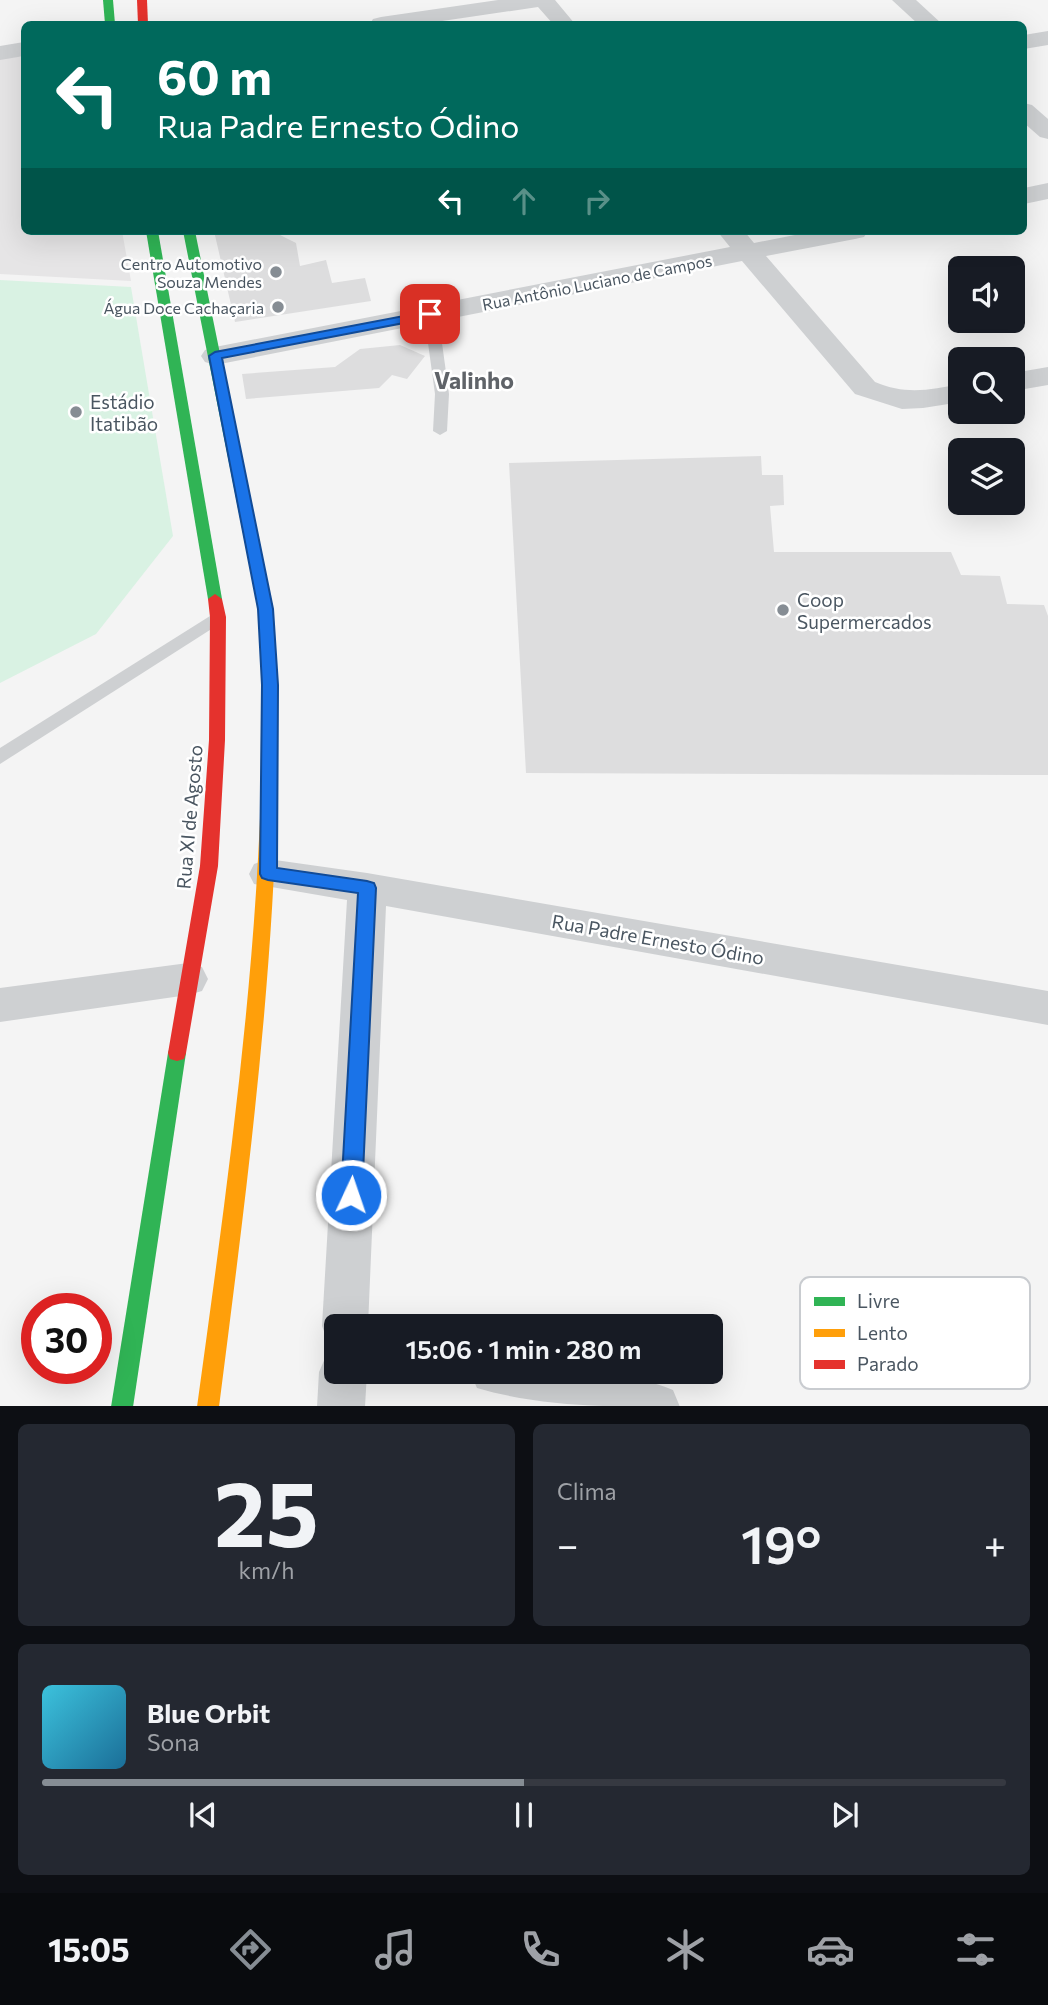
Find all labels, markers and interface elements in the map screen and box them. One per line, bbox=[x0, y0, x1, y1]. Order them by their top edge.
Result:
text: 60 m bbox=[157, 45, 272, 105]
icon: left bbox=[42, 49, 133, 140]
text: Rua Padre Ernesto Ódino bbox=[157, 105, 519, 145]
icon: left bbox=[432, 182, 470, 220]
icon: ahead bbox=[505, 182, 543, 220]
icon: right bbox=[578, 182, 616, 220]
street label: Rua Antônio Luciano de Campos bbox=[481, 250, 713, 314]
place label: Centro Automotivo Souza Mendes bbox=[121, 254, 262, 291]
map controls bbox=[948, 256, 1025, 515]
button: sound bbox=[948, 256, 1025, 333]
marker: Centro Automotivo Souza Mendes bbox=[268, 264, 284, 280]
pin bbox=[400, 284, 460, 344]
icon: arrive bbox=[411, 295, 449, 333]
place label: Água Doce Cachaçaria bbox=[104, 298, 264, 317]
marker: Água Doce Cachaçaria bbox=[270, 299, 286, 315]
button: search bbox=[948, 347, 1025, 424]
district label: Valinho bbox=[434, 366, 514, 394]
place label: Estádio Itatibão bbox=[90, 390, 158, 435]
marker: Estádio Itatibão bbox=[68, 404, 84, 420]
button: layers bbox=[948, 438, 1025, 515]
place label: Coop Supermercados bbox=[797, 588, 932, 633]
marker: Coop Supermercados bbox=[775, 602, 791, 618]
street label: Rua XI de Agosto bbox=[171, 744, 207, 890]
street label: Rua Padre Ernesto Ódino bbox=[550, 908, 766, 969]
position arrow bbox=[314, 1158, 388, 1232]
legend bbox=[800, 1277, 1030, 1389]
text: Livre bbox=[857, 1289, 900, 1312]
speed limit sign: 30 bbox=[21, 1293, 112, 1384]
text: Lento bbox=[857, 1321, 908, 1344]
text: 15:06 · 1 min · 280 m bbox=[405, 1333, 642, 1364]
text: Parado bbox=[857, 1352, 919, 1375]
text: 25 bbox=[214, 1454, 319, 1566]
text: Clima bbox=[557, 1477, 617, 1505]
text: 19° bbox=[741, 1511, 821, 1575]
text: − bbox=[557, 1520, 579, 1567]
text: + bbox=[984, 1520, 1006, 1567]
text: km/h bbox=[239, 1556, 294, 1584]
text: Blue Orbit bbox=[147, 1697, 270, 1728]
text: Sona bbox=[147, 1728, 199, 1756]
icon: previous bbox=[184, 1796, 222, 1834]
icon: pause bbox=[505, 1796, 543, 1834]
icon: next bbox=[826, 1796, 864, 1834]
icon: directions bbox=[226, 1925, 275, 1974]
icon: music bbox=[371, 1925, 420, 1974]
icon: phone bbox=[516, 1925, 565, 1974]
icon: climate bbox=[661, 1925, 710, 1974]
icon: car bbox=[806, 1925, 855, 1974]
icon: filters bbox=[951, 1925, 1000, 1974]
text: 15:05 bbox=[48, 1929, 130, 1969]

